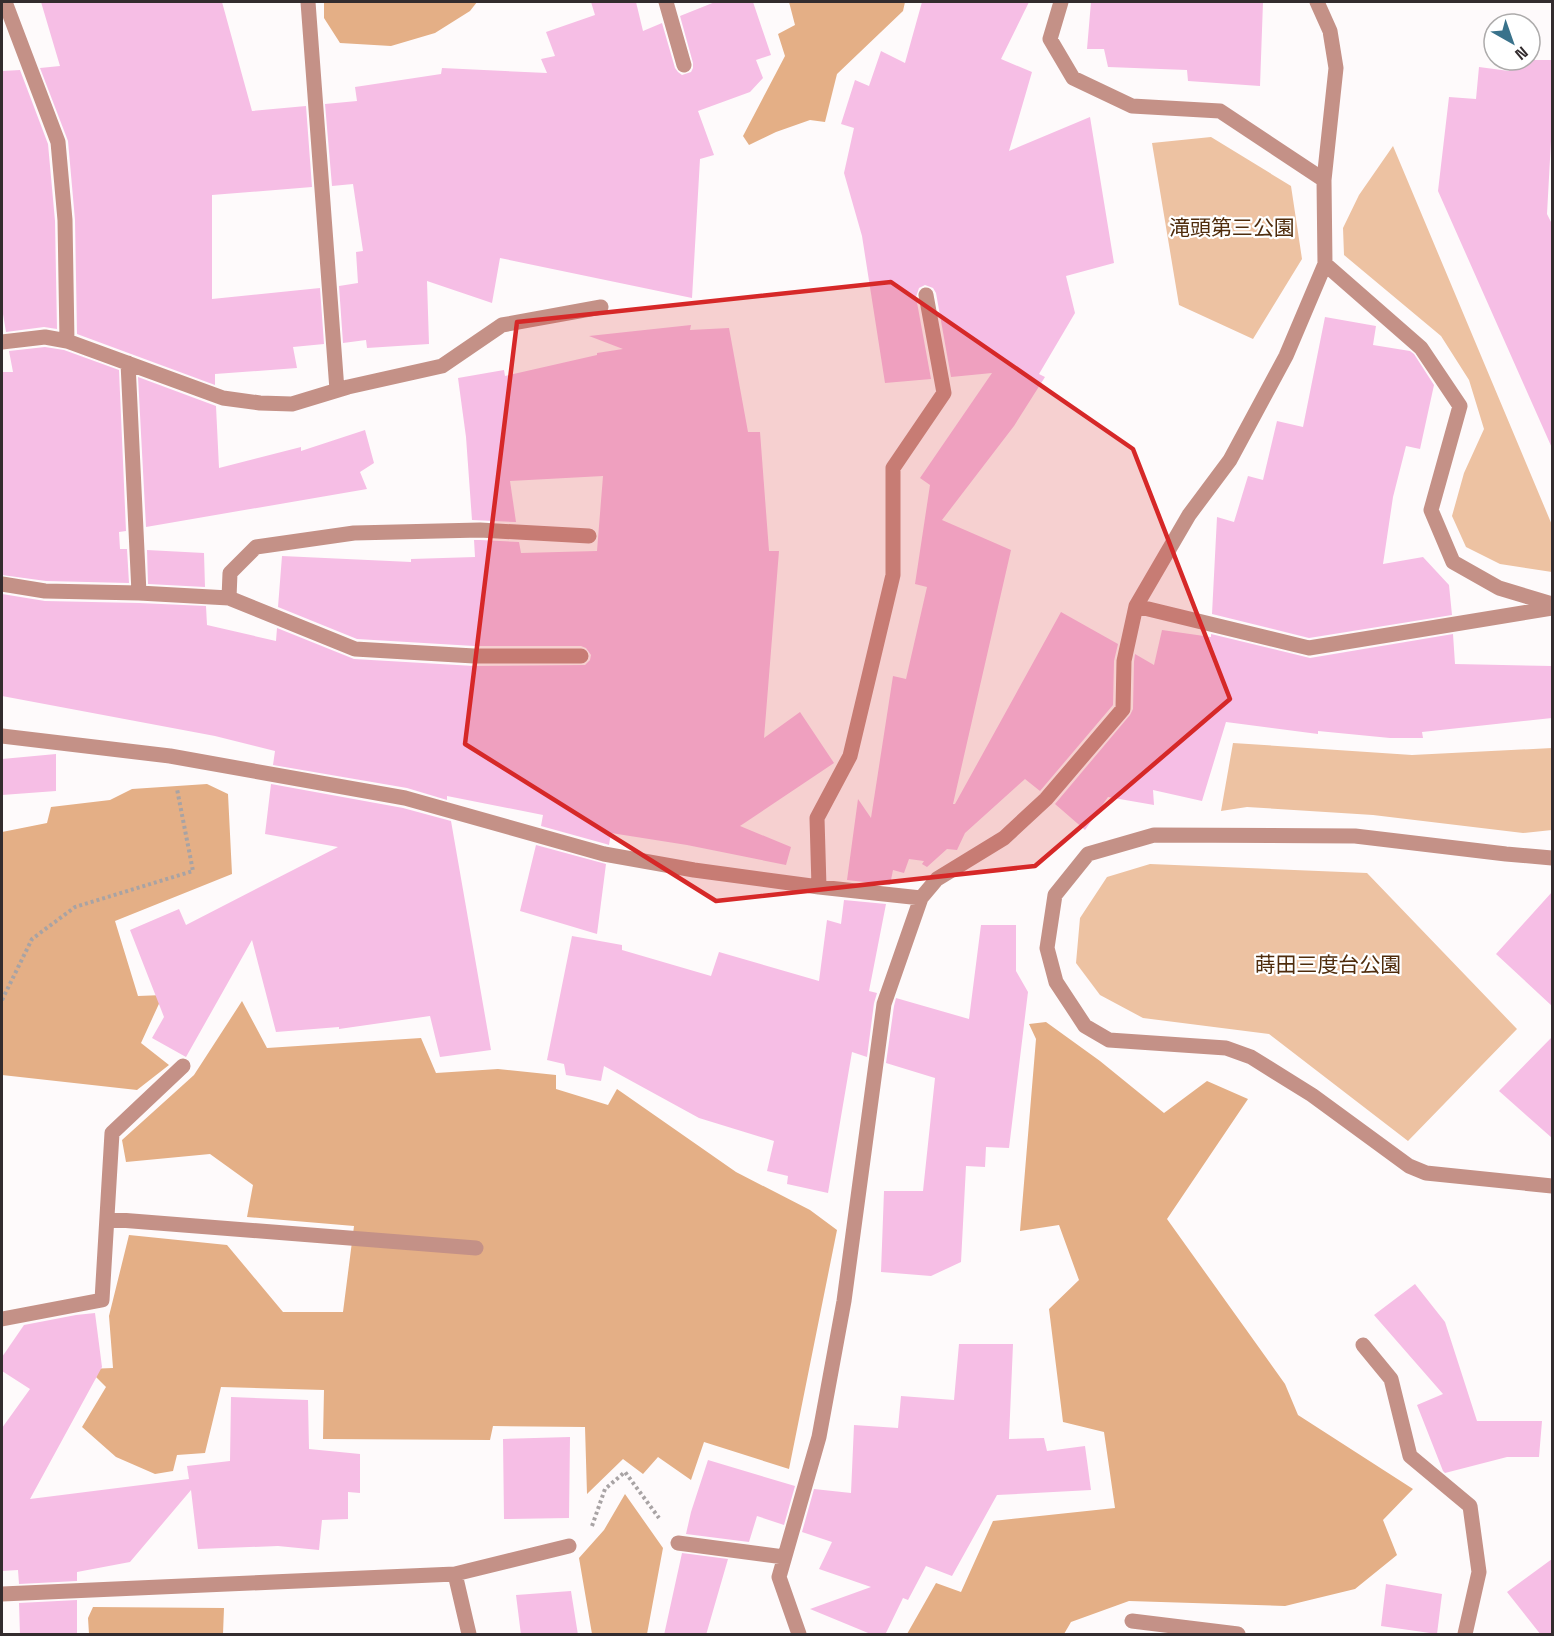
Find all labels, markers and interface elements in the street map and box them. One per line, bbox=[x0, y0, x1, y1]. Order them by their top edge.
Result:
north arrow bbox=[1482, 12, 1542, 72]
text: N bbox=[1510, 42, 1532, 65]
park label: 滝頭第三公園 bbox=[1169, 214, 1295, 241]
park label: 蒔田三度台公園 bbox=[1255, 951, 1402, 978]

